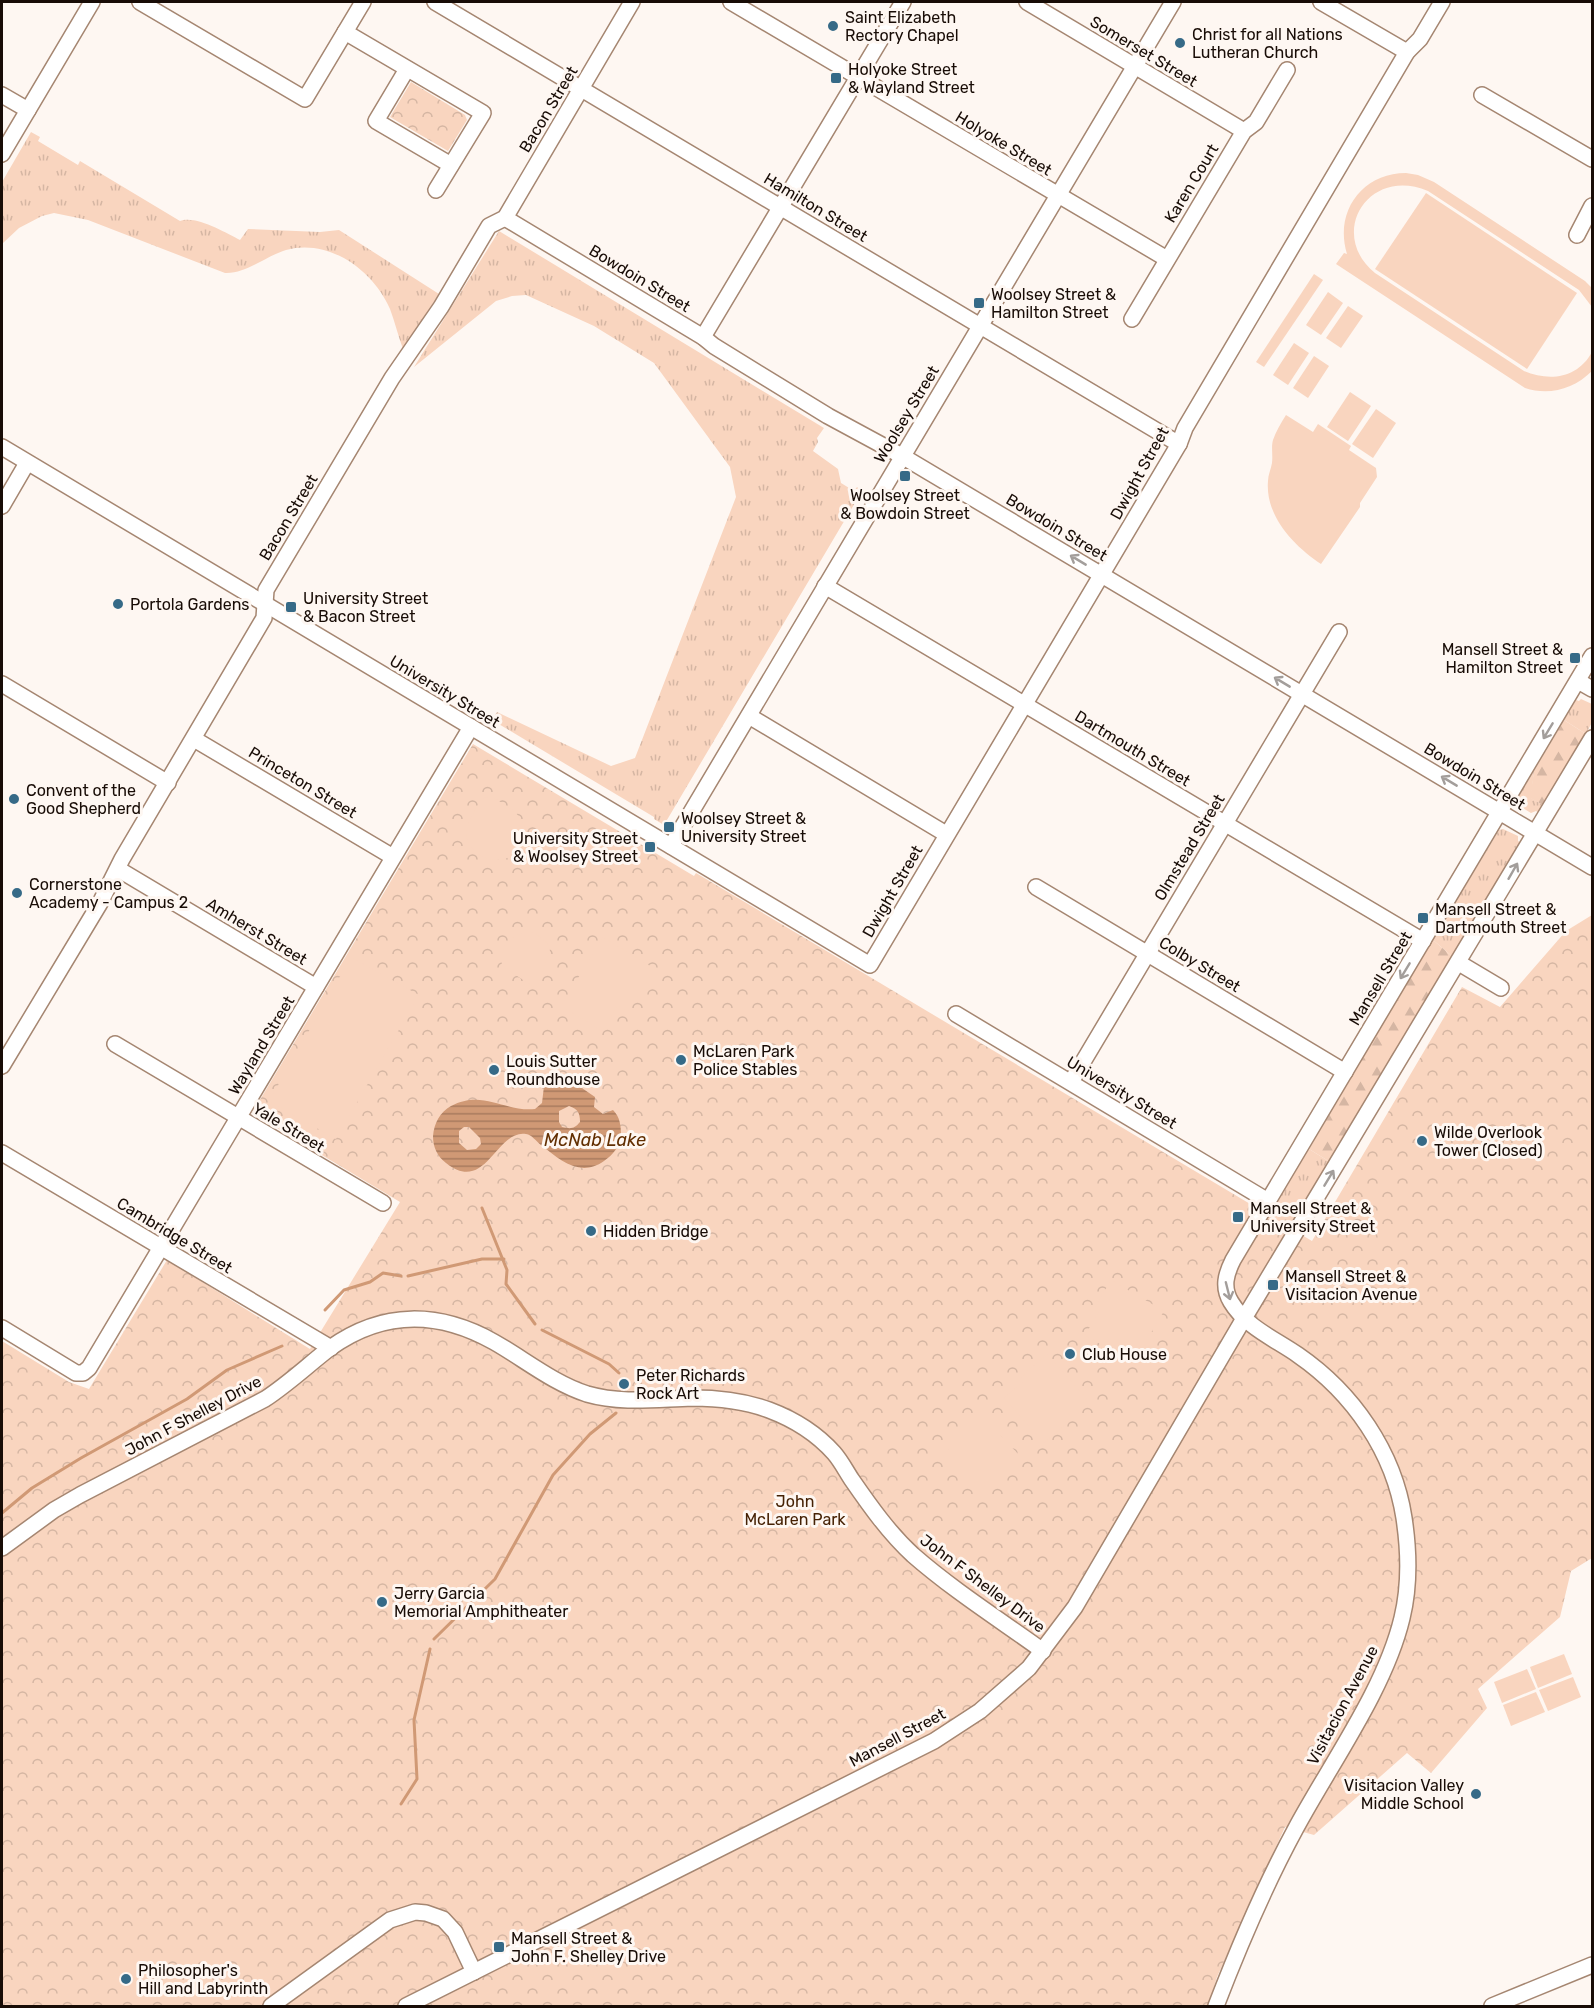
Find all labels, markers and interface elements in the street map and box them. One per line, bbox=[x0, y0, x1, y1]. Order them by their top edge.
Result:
place label: Saint Elizabeth Rectory Chapel bbox=[845, 8, 959, 45]
street label: Somerset Street bbox=[1087, 12, 1201, 91]
marker: Saint Elizabeth Rectory Chapel bbox=[826, 19, 840, 33]
place label: Christ for all Nations Lutheran Church bbox=[1192, 25, 1343, 62]
marker: Christ for all Nations Lutheran Church bbox=[1173, 36, 1187, 50]
place label: Holyoke Street & Wayland Street bbox=[848, 60, 975, 97]
street label: Bacon Street bbox=[515, 63, 582, 156]
marker: Holyoke Street & Wayland Street bbox=[829, 71, 843, 85]
street label: Holyoke Street bbox=[952, 107, 1055, 180]
street label: Karen Court bbox=[1160, 140, 1222, 226]
street label: Hamilton Street bbox=[760, 169, 871, 246]
street label: Bowdoin Street bbox=[586, 241, 694, 316]
place label: Woolsey Street & Hamilton Street bbox=[991, 285, 1116, 322]
marker: Woolsey Street & Hamilton Street bbox=[972, 296, 986, 310]
street label: Woolsey Street bbox=[870, 362, 943, 466]
street label: Dwight Street bbox=[1106, 423, 1173, 523]
marker: Woolsey Street & Bowdoin Street bbox=[898, 469, 912, 483]
street label: Bacon Street bbox=[255, 471, 322, 564]
place label: Woolsey Street & Bowdoin Street bbox=[840, 486, 970, 523]
street label: Bowdoin Street bbox=[1003, 490, 1111, 565]
one-way arrow bbox=[1070, 554, 1087, 566]
place label: University Street & Bacon Street bbox=[303, 589, 428, 626]
place label: Portola Gardens bbox=[130, 595, 249, 614]
marker: Portola Gardens bbox=[111, 597, 125, 611]
marker: University Street & Bacon Street bbox=[284, 600, 298, 614]
place label: Mansell Street & Hamilton Street bbox=[1442, 640, 1563, 677]
street label: University Street bbox=[386, 651, 503, 732]
marker: Mansell Street & Hamilton Street bbox=[1568, 651, 1582, 665]
one-way arrow bbox=[1274, 675, 1291, 687]
street label: Dartmouth Street bbox=[1072, 706, 1194, 790]
one-way arrow bbox=[1541, 722, 1553, 739]
street label: Bowdoin Street bbox=[1421, 739, 1529, 814]
street label: Princeton Street bbox=[245, 743, 360, 822]
one-way arrow bbox=[1441, 775, 1458, 787]
place label: Convent of the Good Shepherd bbox=[26, 781, 141, 818]
street label: Olmstead Street bbox=[1150, 791, 1229, 904]
marker: Convent of the Good Shepherd bbox=[7, 792, 21, 806]
place label: Woolsey Street & University Street bbox=[681, 809, 806, 846]
marker: Woolsey Street & University Street bbox=[662, 820, 676, 834]
place label: University Street & Woolsey Street bbox=[513, 829, 638, 866]
marker: University Street & Woolsey Street bbox=[643, 840, 657, 854]
street label: Dwight Street bbox=[858, 842, 926, 941]
one-way arrow bbox=[1507, 863, 1519, 880]
place label: Cornerstone Academy - Campus 2 bbox=[29, 875, 188, 912]
marker: Cornerstone Academy - Campus 2 bbox=[10, 886, 24, 900]
street label: Amherst Street bbox=[203, 894, 311, 969]
place label: Mansell Street & Dartmouth Street bbox=[1435, 900, 1566, 937]
marker: Mansell Street & Dartmouth Street bbox=[1416, 911, 1430, 925]
street label: Mansell Street bbox=[1345, 928, 1416, 1029]
street label: Colby Street bbox=[1156, 933, 1244, 996]
one-way arrow bbox=[1399, 962, 1411, 979]
street label: Wayland Street bbox=[224, 992, 298, 1098]
place label: McLaren Park Police Stables bbox=[693, 1042, 797, 1079]
place label: Louis Sutter Roundhouse bbox=[506, 1052, 600, 1089]
street label: University Street bbox=[1063, 1052, 1180, 1133]
marker: McLaren Park Police Stables bbox=[674, 1053, 688, 1067]
marker: Louis Sutter Roundhouse bbox=[487, 1063, 501, 1077]
street label: Yale Street bbox=[249, 1099, 328, 1156]
place label: Wilde Overlook Tower (Closed) bbox=[1434, 1123, 1543, 1160]
water label: McNab Lake bbox=[544, 1129, 646, 1151]
marker: Wilde Overlook Tower (Closed) bbox=[1415, 1134, 1429, 1148]
one-way arrow bbox=[1324, 1170, 1336, 1187]
street label: Cambridge Street bbox=[114, 1193, 236, 1277]
place label: Mansell Street & University Street bbox=[1250, 1199, 1375, 1236]
marker: Mansell Street & University Street bbox=[1231, 1210, 1245, 1224]
place label: Hidden Bridge bbox=[603, 1222, 709, 1241]
marker: Hidden Bridge bbox=[584, 1224, 598, 1238]
place label: Mansell Street & Visitacion Avenue bbox=[1285, 1267, 1418, 1304]
marker: Mansell Street & Visitacion Avenue bbox=[1266, 1278, 1280, 1292]
one-way arrow bbox=[1222, 1281, 1234, 1300]
place label: Club House bbox=[1082, 1345, 1167, 1364]
marker: Club House bbox=[1063, 1347, 1077, 1361]
place label: Peter Richards Rock Art bbox=[636, 1366, 745, 1403]
street label: John F Shelley Drive bbox=[122, 1371, 265, 1459]
marker: Peter Richards Rock Art bbox=[617, 1377, 631, 1391]
park label: John McLaren Park bbox=[744, 1492, 846, 1529]
street label: John F Shelley Drive bbox=[916, 1530, 1049, 1637]
place label: Jerry Garcia Memorial Amphitheater bbox=[394, 1584, 568, 1621]
marker: Jerry Garcia Memorial Amphitheater bbox=[375, 1595, 389, 1609]
street label: Visitacion Avenue bbox=[1303, 1642, 1382, 1768]
street label: Mansell Street bbox=[846, 1704, 949, 1771]
place label: Visitacion Valley Middle School bbox=[1344, 1776, 1464, 1813]
marker: Visitacion Valley Middle School bbox=[1469, 1787, 1483, 1801]
place label: Mansell Street & John F. Shelley Drive bbox=[511, 1929, 666, 1966]
marker: Mansell Street & John F. Shelley Drive bbox=[492, 1940, 506, 1954]
place label: Philosopher's Hill and Labyrinth bbox=[138, 1961, 268, 1998]
marker: Philosopher's Hill and Labyrinth bbox=[119, 1972, 133, 1986]

